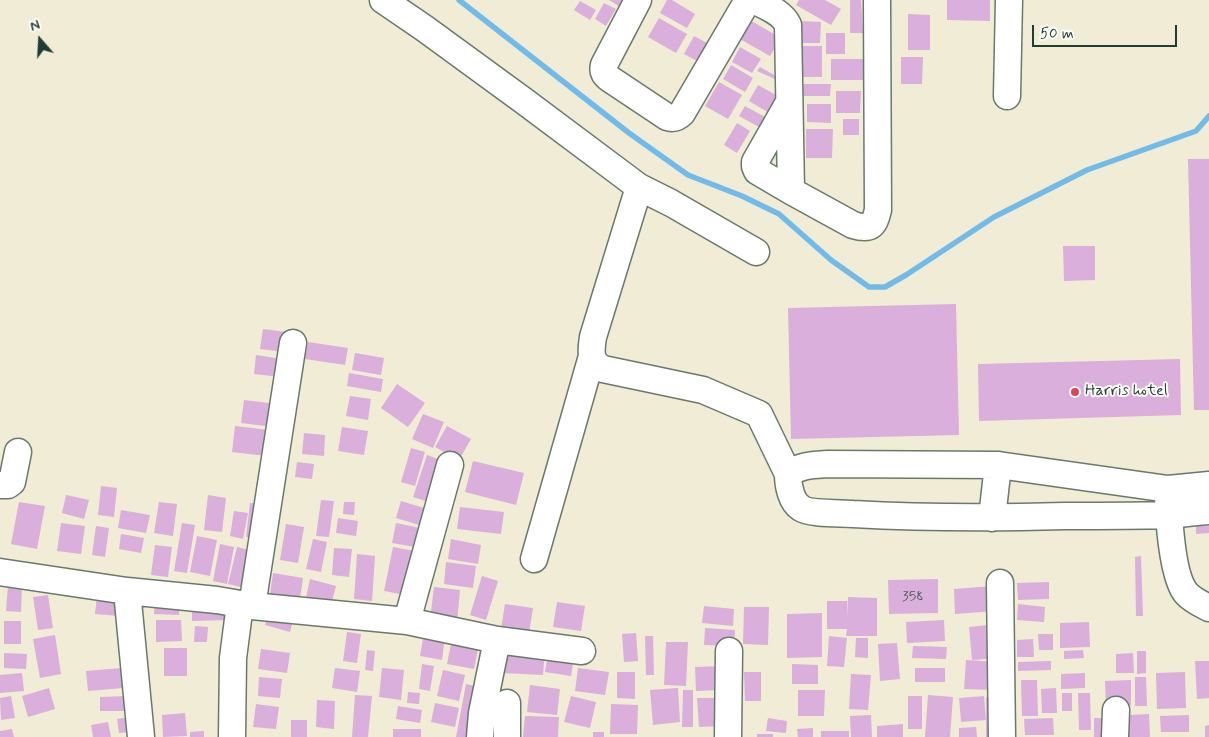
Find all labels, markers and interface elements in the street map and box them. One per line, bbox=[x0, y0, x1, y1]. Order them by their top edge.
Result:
north arrow bbox=[15, 15, 65, 65]
scale bar bbox=[1034, 15, 1179, 47]
text: N bbox=[28, 16, 42, 36]
text: 50 m bbox=[1040, 24, 1074, 44]
place label: Harris hotel bbox=[1085, 382, 1168, 402]
marker: Harris hotel bbox=[1069, 386, 1081, 398]
house number: 358 bbox=[902, 589, 924, 605]

